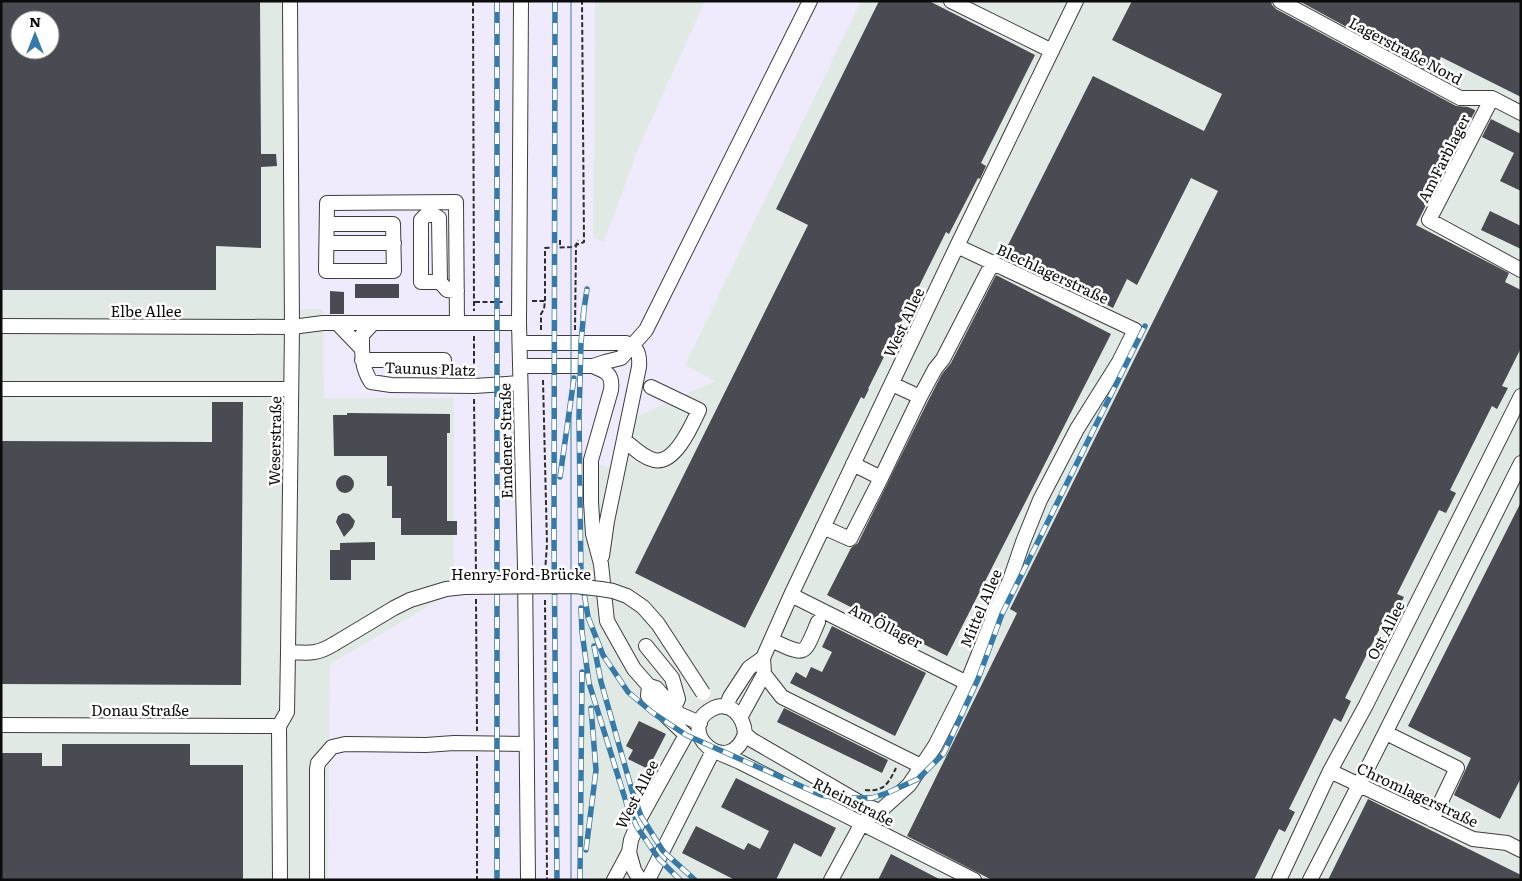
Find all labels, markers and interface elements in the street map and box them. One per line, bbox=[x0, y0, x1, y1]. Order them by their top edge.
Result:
north arrow bbox=[10, 10, 60, 60]
street label: Lagerstraße Nord bbox=[1345, 10, 1467, 90]
text: N bbox=[29, 11, 41, 31]
street label: Am Farblager bbox=[1411, 110, 1475, 206]
street label: Blechlagerstraße bbox=[993, 237, 1113, 309]
street label: West Allee bbox=[877, 283, 929, 361]
street label: Elbe Allee bbox=[111, 299, 182, 322]
street label: Taunus Platz bbox=[384, 355, 476, 381]
street label: Emdener Straße bbox=[492, 383, 518, 499]
street label: Weserstraße bbox=[262, 396, 286, 486]
street label: Henry-Ford-Brücke bbox=[451, 562, 591, 585]
street label: Mittel Allee bbox=[953, 565, 1007, 651]
street label: Am Öllager bbox=[845, 596, 927, 654]
street label: Ost Allee bbox=[1360, 596, 1410, 664]
street label: Donau Straße bbox=[91, 698, 189, 721]
street label: West Allee bbox=[609, 755, 663, 833]
street label: Chromlagerstraße bbox=[1353, 756, 1483, 832]
street label: Rheinstraße bbox=[809, 771, 899, 831]

